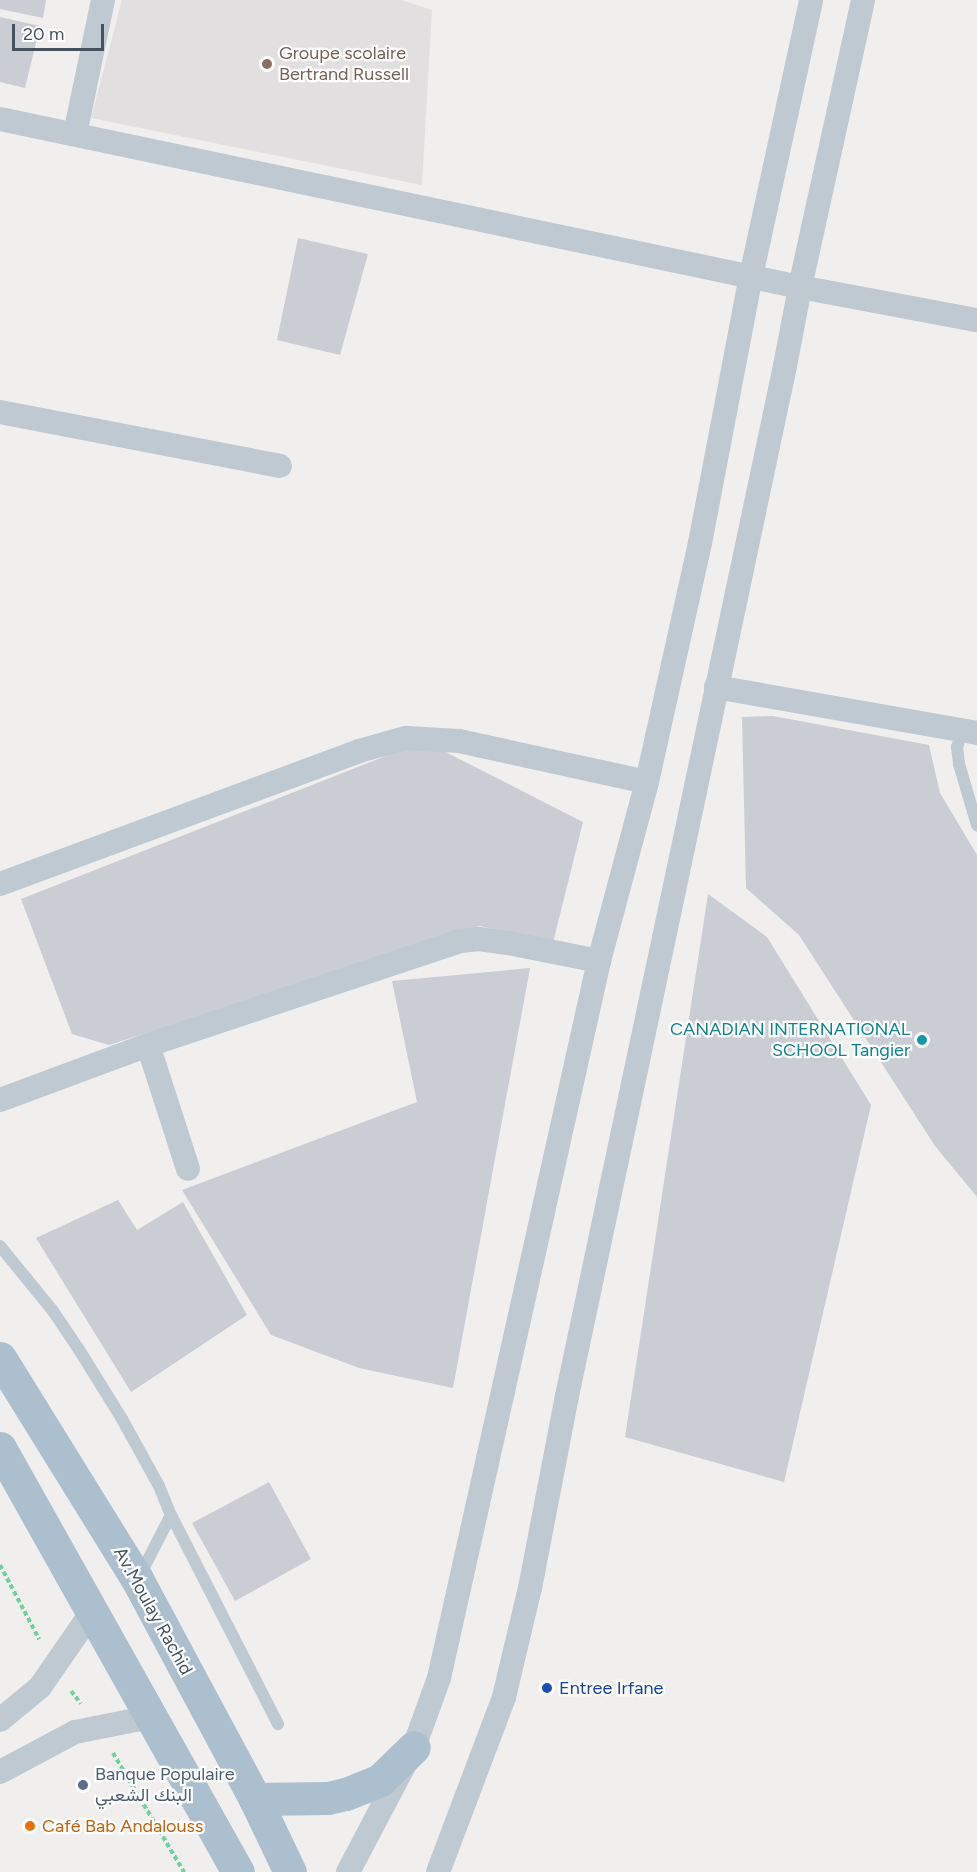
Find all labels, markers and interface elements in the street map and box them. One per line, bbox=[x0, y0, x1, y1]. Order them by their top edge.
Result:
scale bar bbox=[15, 12, 106, 50]
text: 20 m bbox=[23, 23, 64, 45]
place label: Groupe scolaire Bertrand Russell bbox=[279, 43, 409, 86]
marker: Groupe scolaire Bertrand Russell bbox=[260, 57, 274, 71]
place label: CANADIAN INTERNATIONAL SCHOOL Tangier bbox=[670, 1019, 910, 1062]
marker: CANADIAN INTERNATIONAL SCHOOL Tangier bbox=[915, 1033, 929, 1047]
street label: Av.Moulay Rachid bbox=[109, 1543, 197, 1679]
place label: Entree Irfane bbox=[559, 1677, 663, 1699]
marker: Entree Irfane bbox=[540, 1681, 554, 1695]
place label: Banque Populaire البنك الشعبي bbox=[95, 1764, 235, 1806]
marker: Banque Populaire البنك الشعبي bbox=[76, 1778, 90, 1792]
place label: Café Bab Andalouss bbox=[42, 1815, 203, 1837]
marker: Café Bab Andalouss bbox=[23, 1819, 37, 1833]

